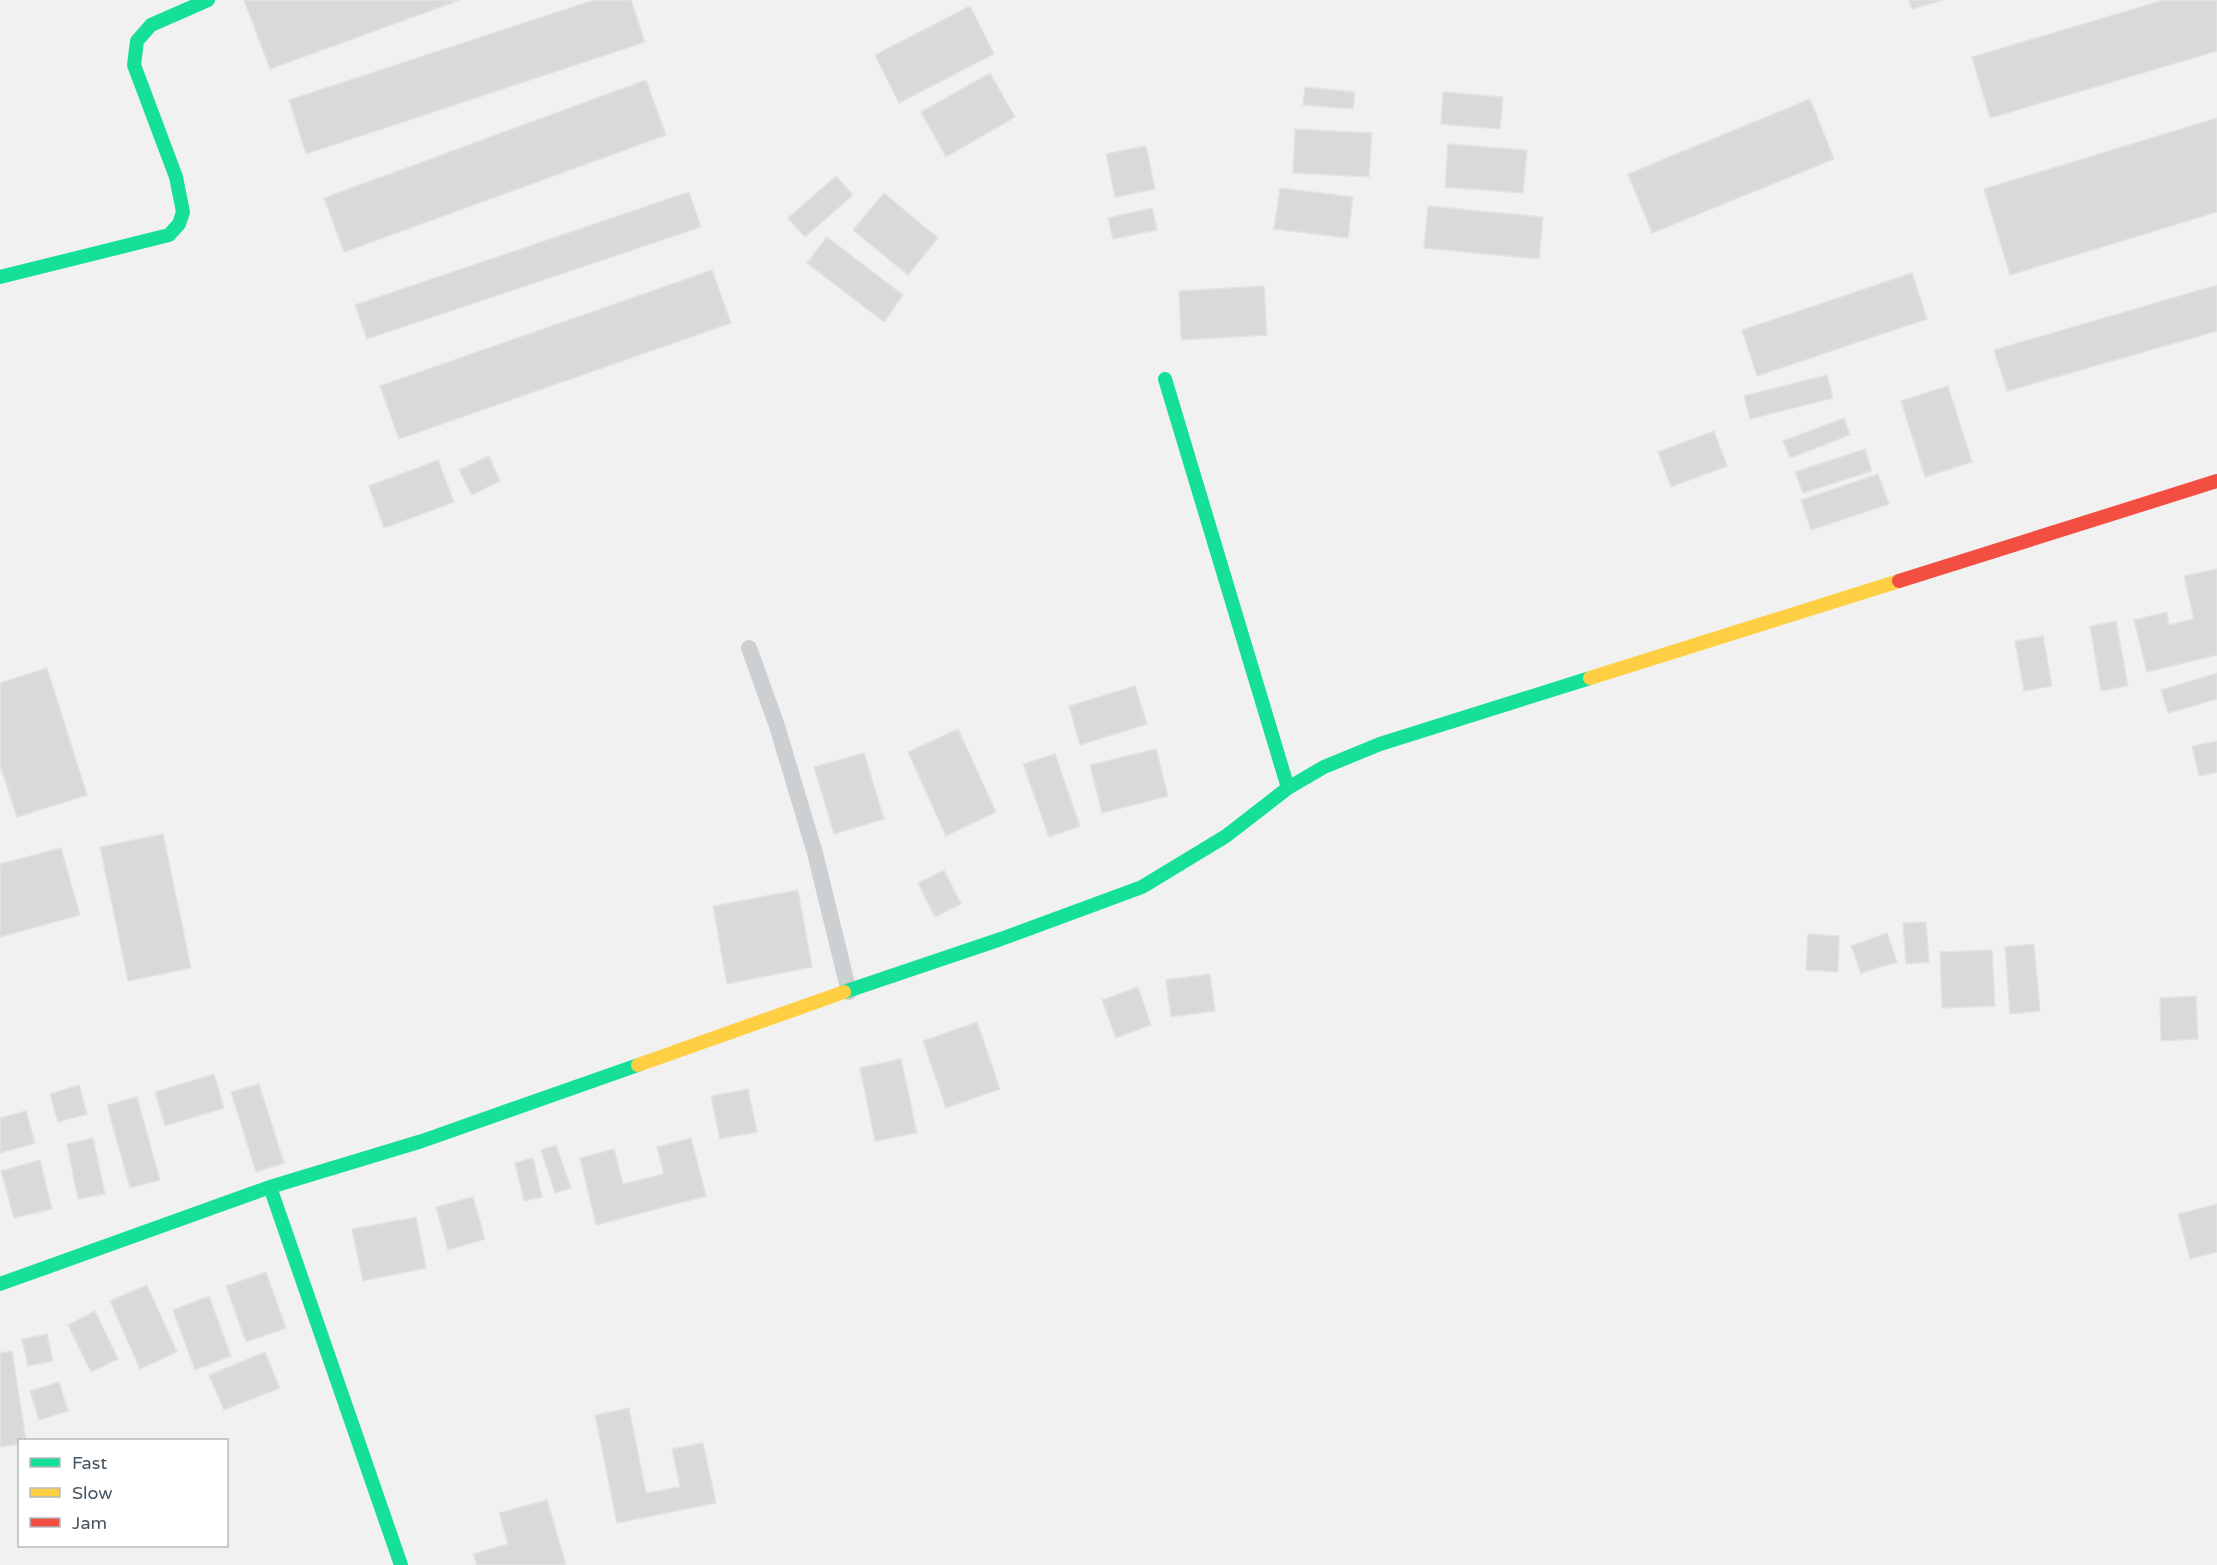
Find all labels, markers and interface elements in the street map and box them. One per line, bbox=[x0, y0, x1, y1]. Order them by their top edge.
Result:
legend bbox=[18, 1439, 228, 1547]
text: Fast bbox=[72, 1452, 107, 1474]
text: Slow bbox=[72, 1482, 113, 1504]
text: Jam bbox=[72, 1512, 107, 1534]

